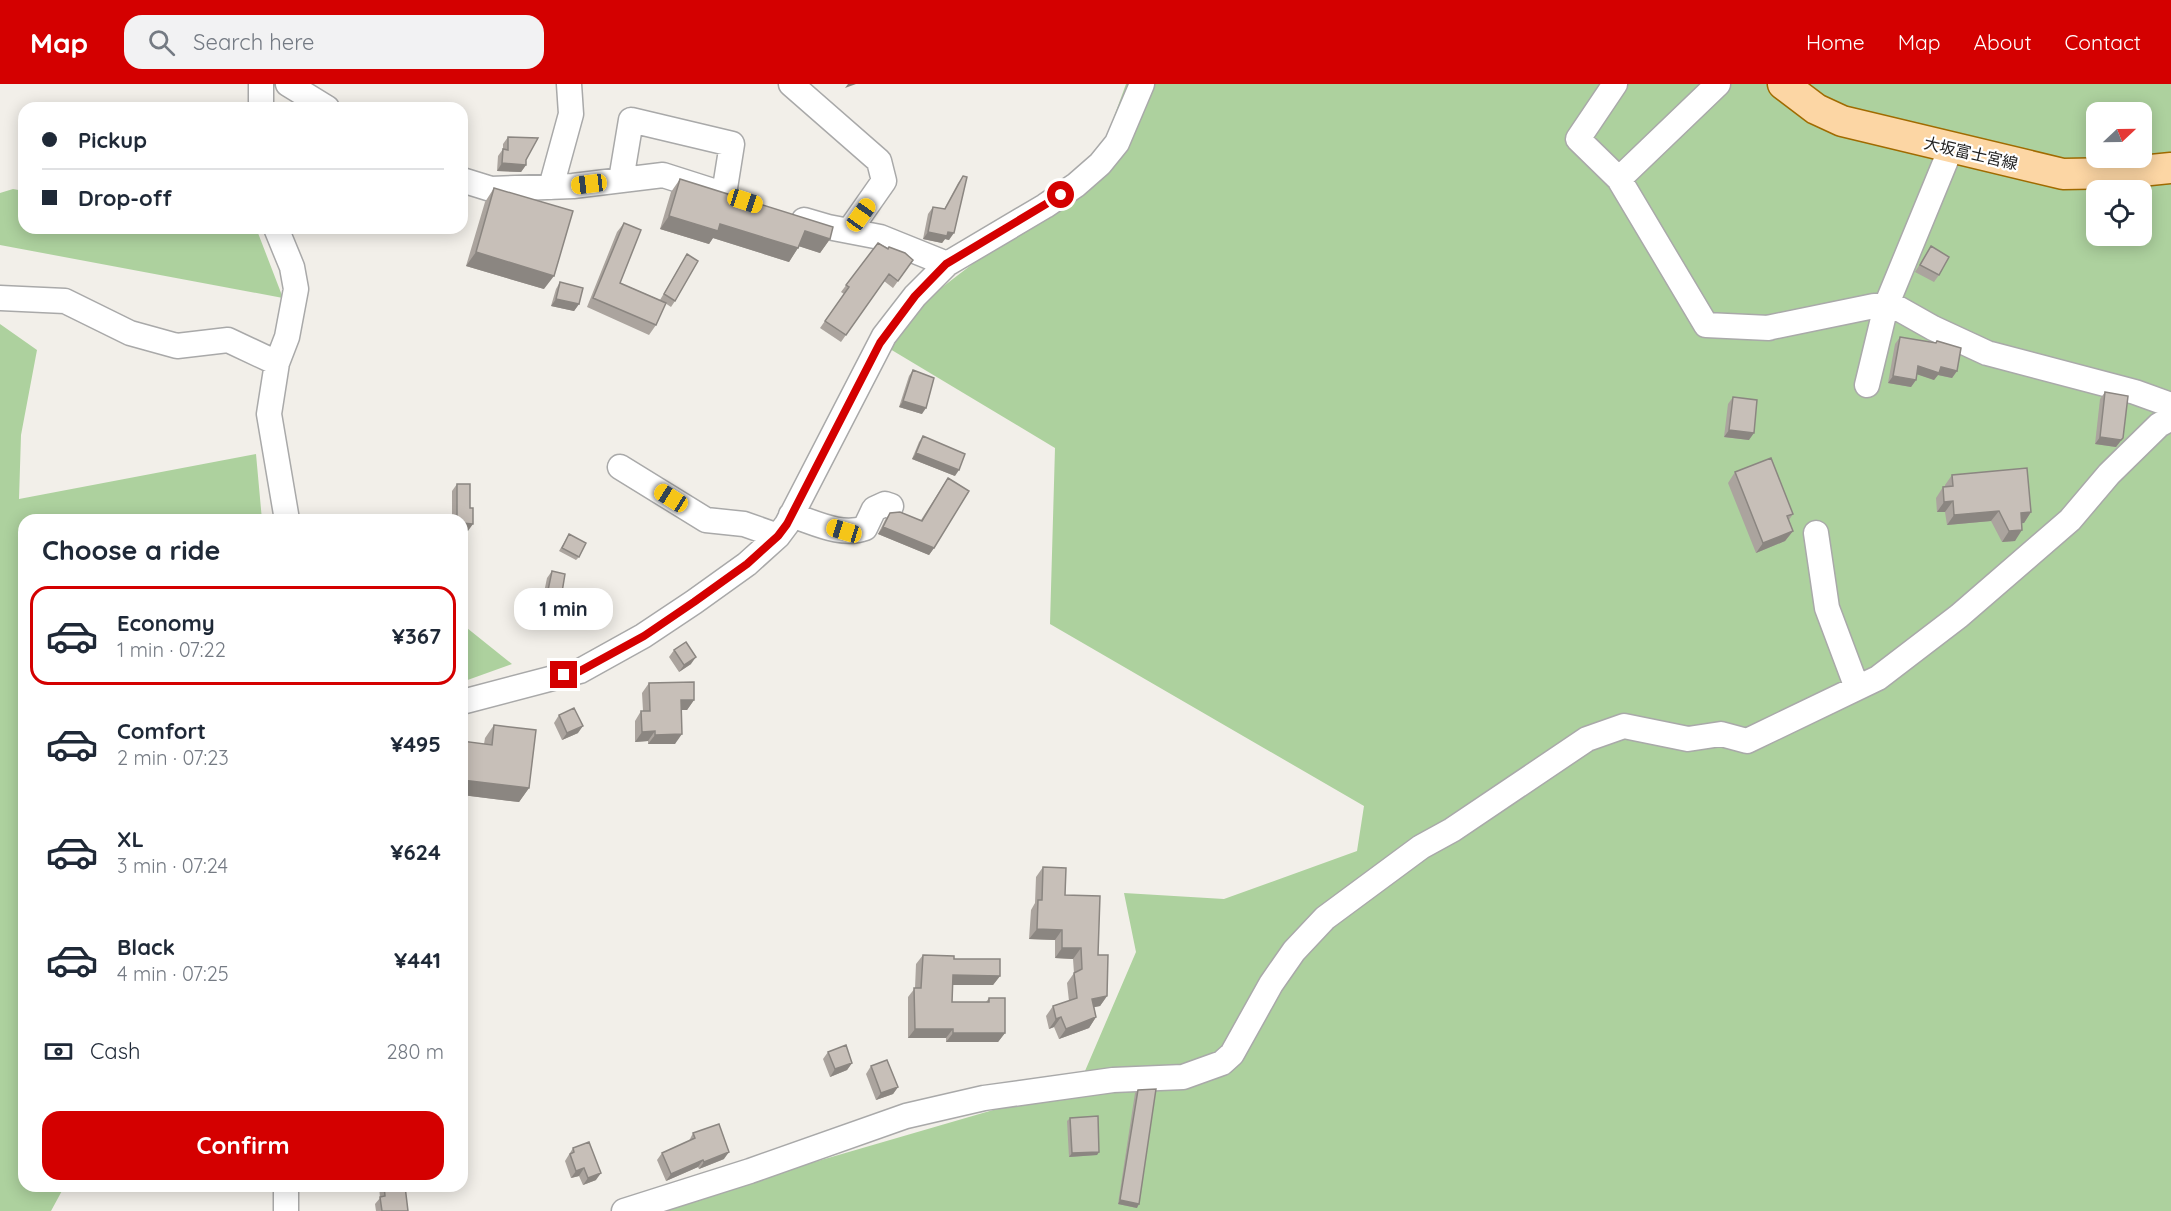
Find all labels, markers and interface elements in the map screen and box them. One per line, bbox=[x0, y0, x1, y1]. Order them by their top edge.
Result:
search box bbox=[124, 15, 544, 69]
text: Map bbox=[30, 25, 88, 60]
icon: search bbox=[145, 26, 178, 59]
text: Search here bbox=[193, 28, 315, 56]
text: Home bbox=[1806, 29, 1865, 55]
text: Map bbox=[1898, 29, 1941, 55]
text: About bbox=[1974, 29, 2032, 55]
text: Contact bbox=[2065, 29, 2141, 55]
north arrow bbox=[2086, 102, 2152, 168]
map controls bbox=[2086, 102, 2152, 246]
text: Pickup bbox=[78, 126, 147, 154]
street label: 大坂富士宮線 bbox=[1922, 132, 2020, 174]
car bbox=[570, 173, 608, 195]
button: locate bbox=[2086, 180, 2152, 246]
route start bbox=[1047, 181, 1074, 208]
text: Drop-off bbox=[78, 184, 172, 212]
car bbox=[725, 187, 765, 215]
car bbox=[843, 195, 879, 235]
car bbox=[651, 481, 691, 515]
car bbox=[824, 517, 864, 545]
text: Choose a ride bbox=[42, 533, 220, 567]
callout: 1 min bbox=[514, 588, 614, 630]
text: 1 min bbox=[539, 596, 588, 621]
icon: car bbox=[45, 609, 99, 663]
text: Economy bbox=[117, 609, 215, 637]
text: ¥367 bbox=[392, 622, 441, 650]
text: 1 min · 07:22 bbox=[117, 637, 226, 662]
route end bbox=[550, 661, 577, 688]
icon: car bbox=[45, 717, 99, 771]
text: Comfort bbox=[117, 717, 206, 745]
text: ¥495 bbox=[390, 730, 441, 758]
text: 2 min · 07:23 bbox=[117, 745, 229, 770]
icon: car bbox=[45, 825, 99, 879]
text: XL bbox=[117, 825, 144, 853]
text: ¥624 bbox=[390, 838, 441, 866]
text: 3 min · 07:24 bbox=[117, 853, 228, 878]
icon: car bbox=[45, 933, 99, 987]
text: Black bbox=[117, 933, 175, 961]
text: ¥441 bbox=[394, 946, 441, 974]
text: 4 min · 07:25 bbox=[117, 961, 229, 986]
icon: cash bbox=[42, 1035, 75, 1068]
text: Cash bbox=[90, 1037, 141, 1065]
text: 280 m bbox=[387, 1039, 444, 1064]
button: Confirm bbox=[42, 1111, 444, 1180]

